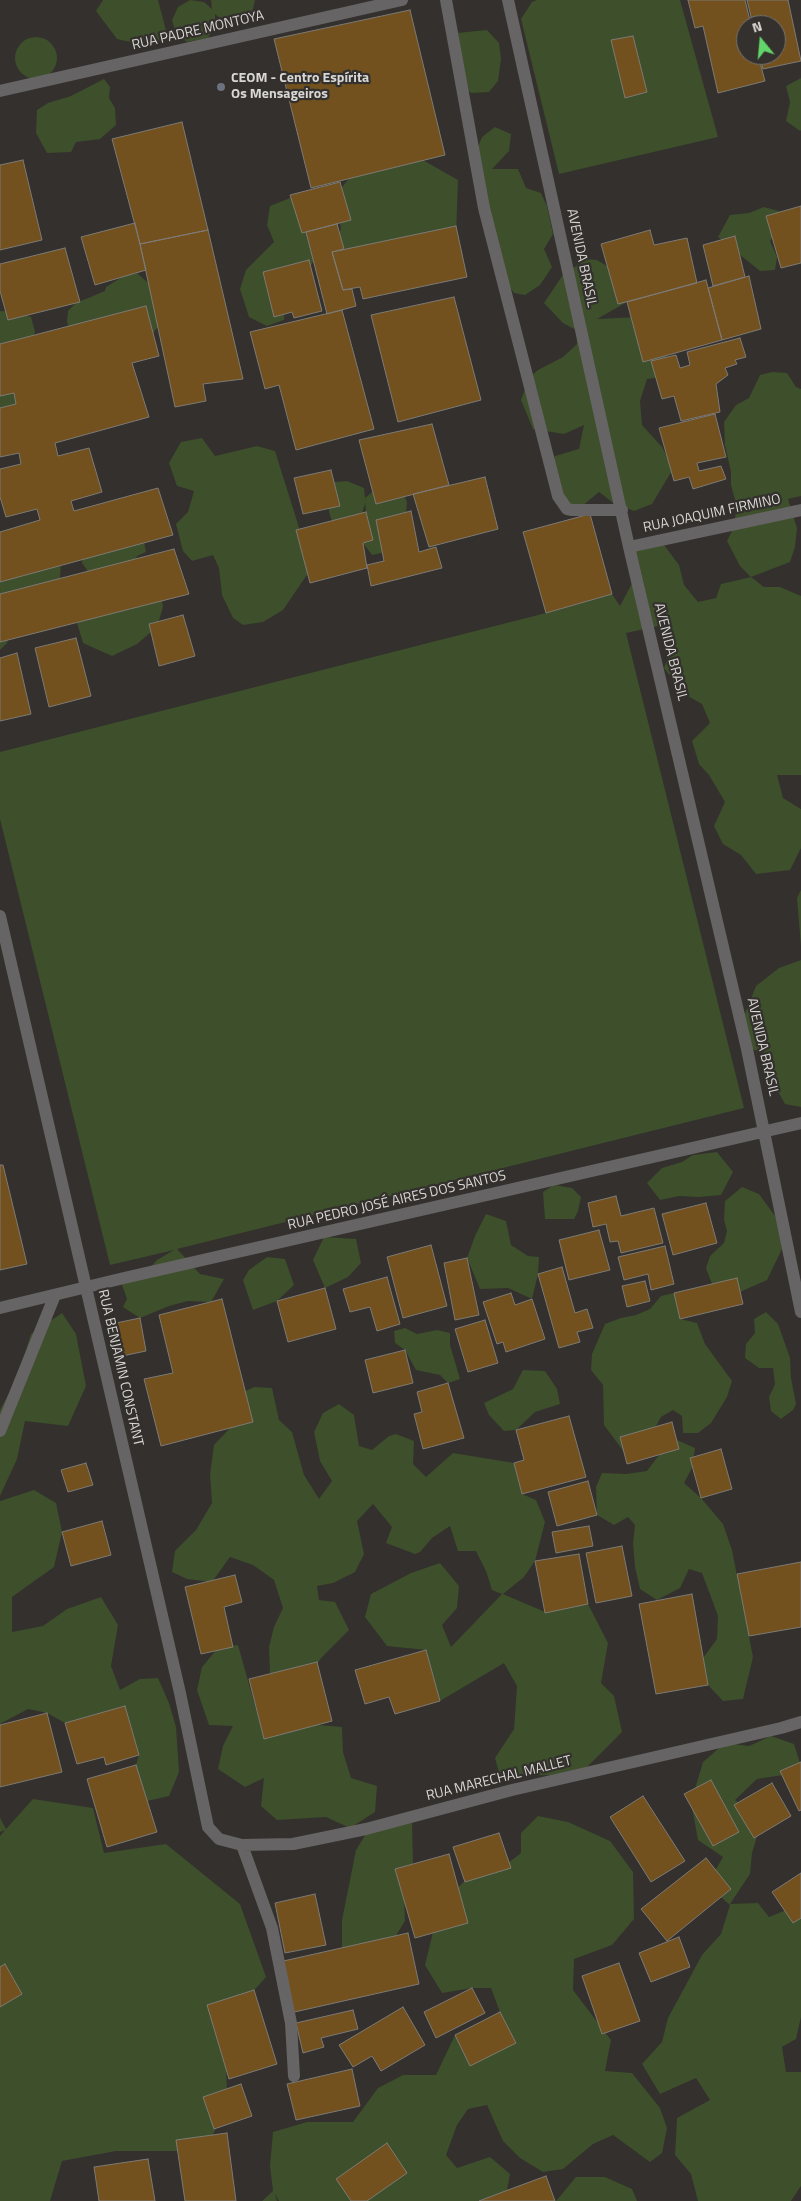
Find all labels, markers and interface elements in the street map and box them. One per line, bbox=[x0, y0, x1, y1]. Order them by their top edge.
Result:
street label: RUA PADRE MONTOYA bbox=[130, 8, 266, 54]
north arrow bbox=[736, 15, 786, 65]
text: N bbox=[749, 15, 764, 38]
place label: CEOM - Centro Espírita Os Mensageiros bbox=[231, 71, 369, 104]
marker: CEOM - Centro Espírita Os Mensageiros bbox=[215, 81, 227, 93]
street label: AVENIDA BRASIL bbox=[562, 207, 600, 309]
street label: RUA JOAQUIM FIRMINO bbox=[642, 491, 782, 537]
street label: AVENIDA BRASIL bbox=[650, 601, 690, 703]
street label: AVENIDA BRASIL bbox=[743, 996, 781, 1098]
street label: RUA PEDRO JOSÉ AIRES DOS SANTOS bbox=[286, 1168, 508, 1234]
street label: RUA BENJAMIN CONSTANT bbox=[94, 1288, 146, 1448]
street label: RUA MARECHAL MALLET bbox=[425, 1753, 573, 1805]

